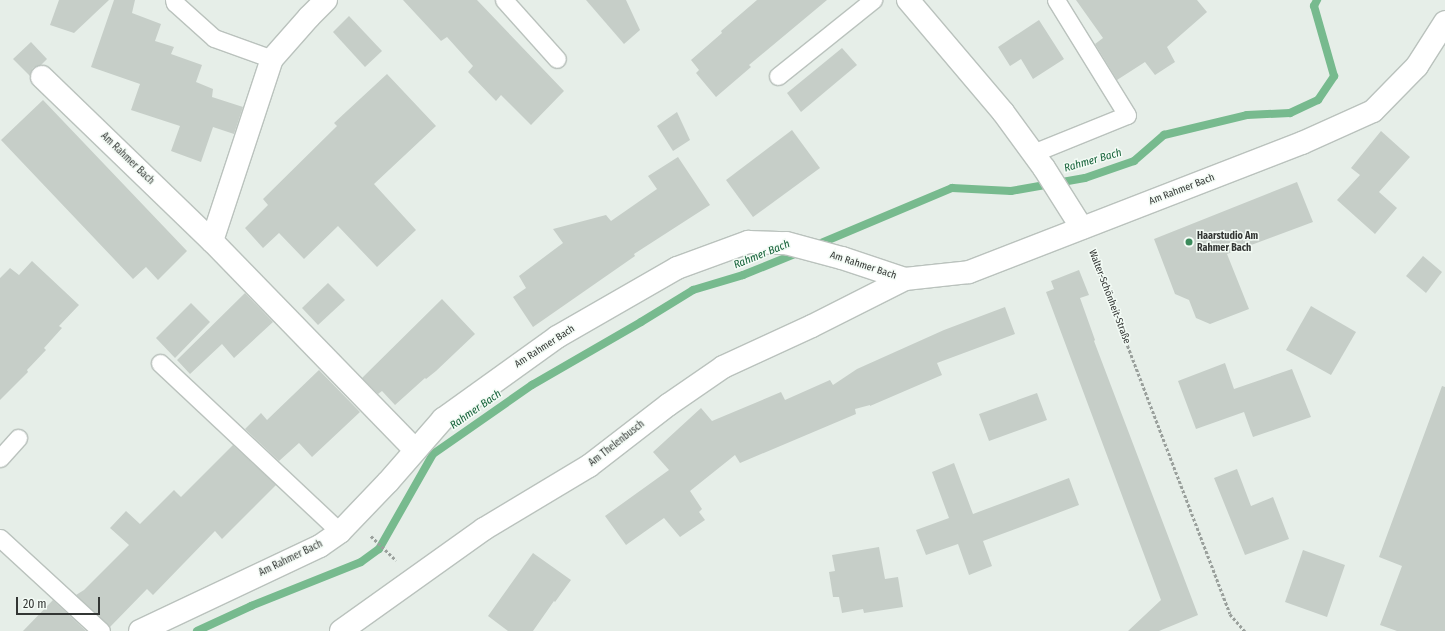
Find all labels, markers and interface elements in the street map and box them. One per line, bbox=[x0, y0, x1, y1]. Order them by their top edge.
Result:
street label: Am Rahmer Bach bbox=[98, 131, 156, 187]
water label: Rahmer Bach bbox=[1063, 146, 1123, 176]
street label: Am Rahmer Bach bbox=[1148, 172, 1216, 208]
place label: Haarstudio Am Rahmer Bach bbox=[1197, 230, 1258, 254]
marker: Haarstudio Am Rahmer Bach bbox=[1184, 237, 1194, 247]
water label: Rahmer Bach bbox=[732, 238, 792, 272]
street label: Walter-Schönheit-Straße bbox=[1086, 248, 1132, 346]
street label: Am Rahmer Bach bbox=[828, 250, 898, 282]
street label: Am Rahmer Bach bbox=[513, 323, 577, 371]
water label: Rahmer Bach bbox=[448, 388, 504, 432]
street label: Am Thelenbusch bbox=[587, 419, 647, 469]
street label: Am Rahmer Bach bbox=[257, 538, 325, 580]
scale bar bbox=[18, 589, 102, 615]
text: 20 m bbox=[23, 597, 47, 611]

